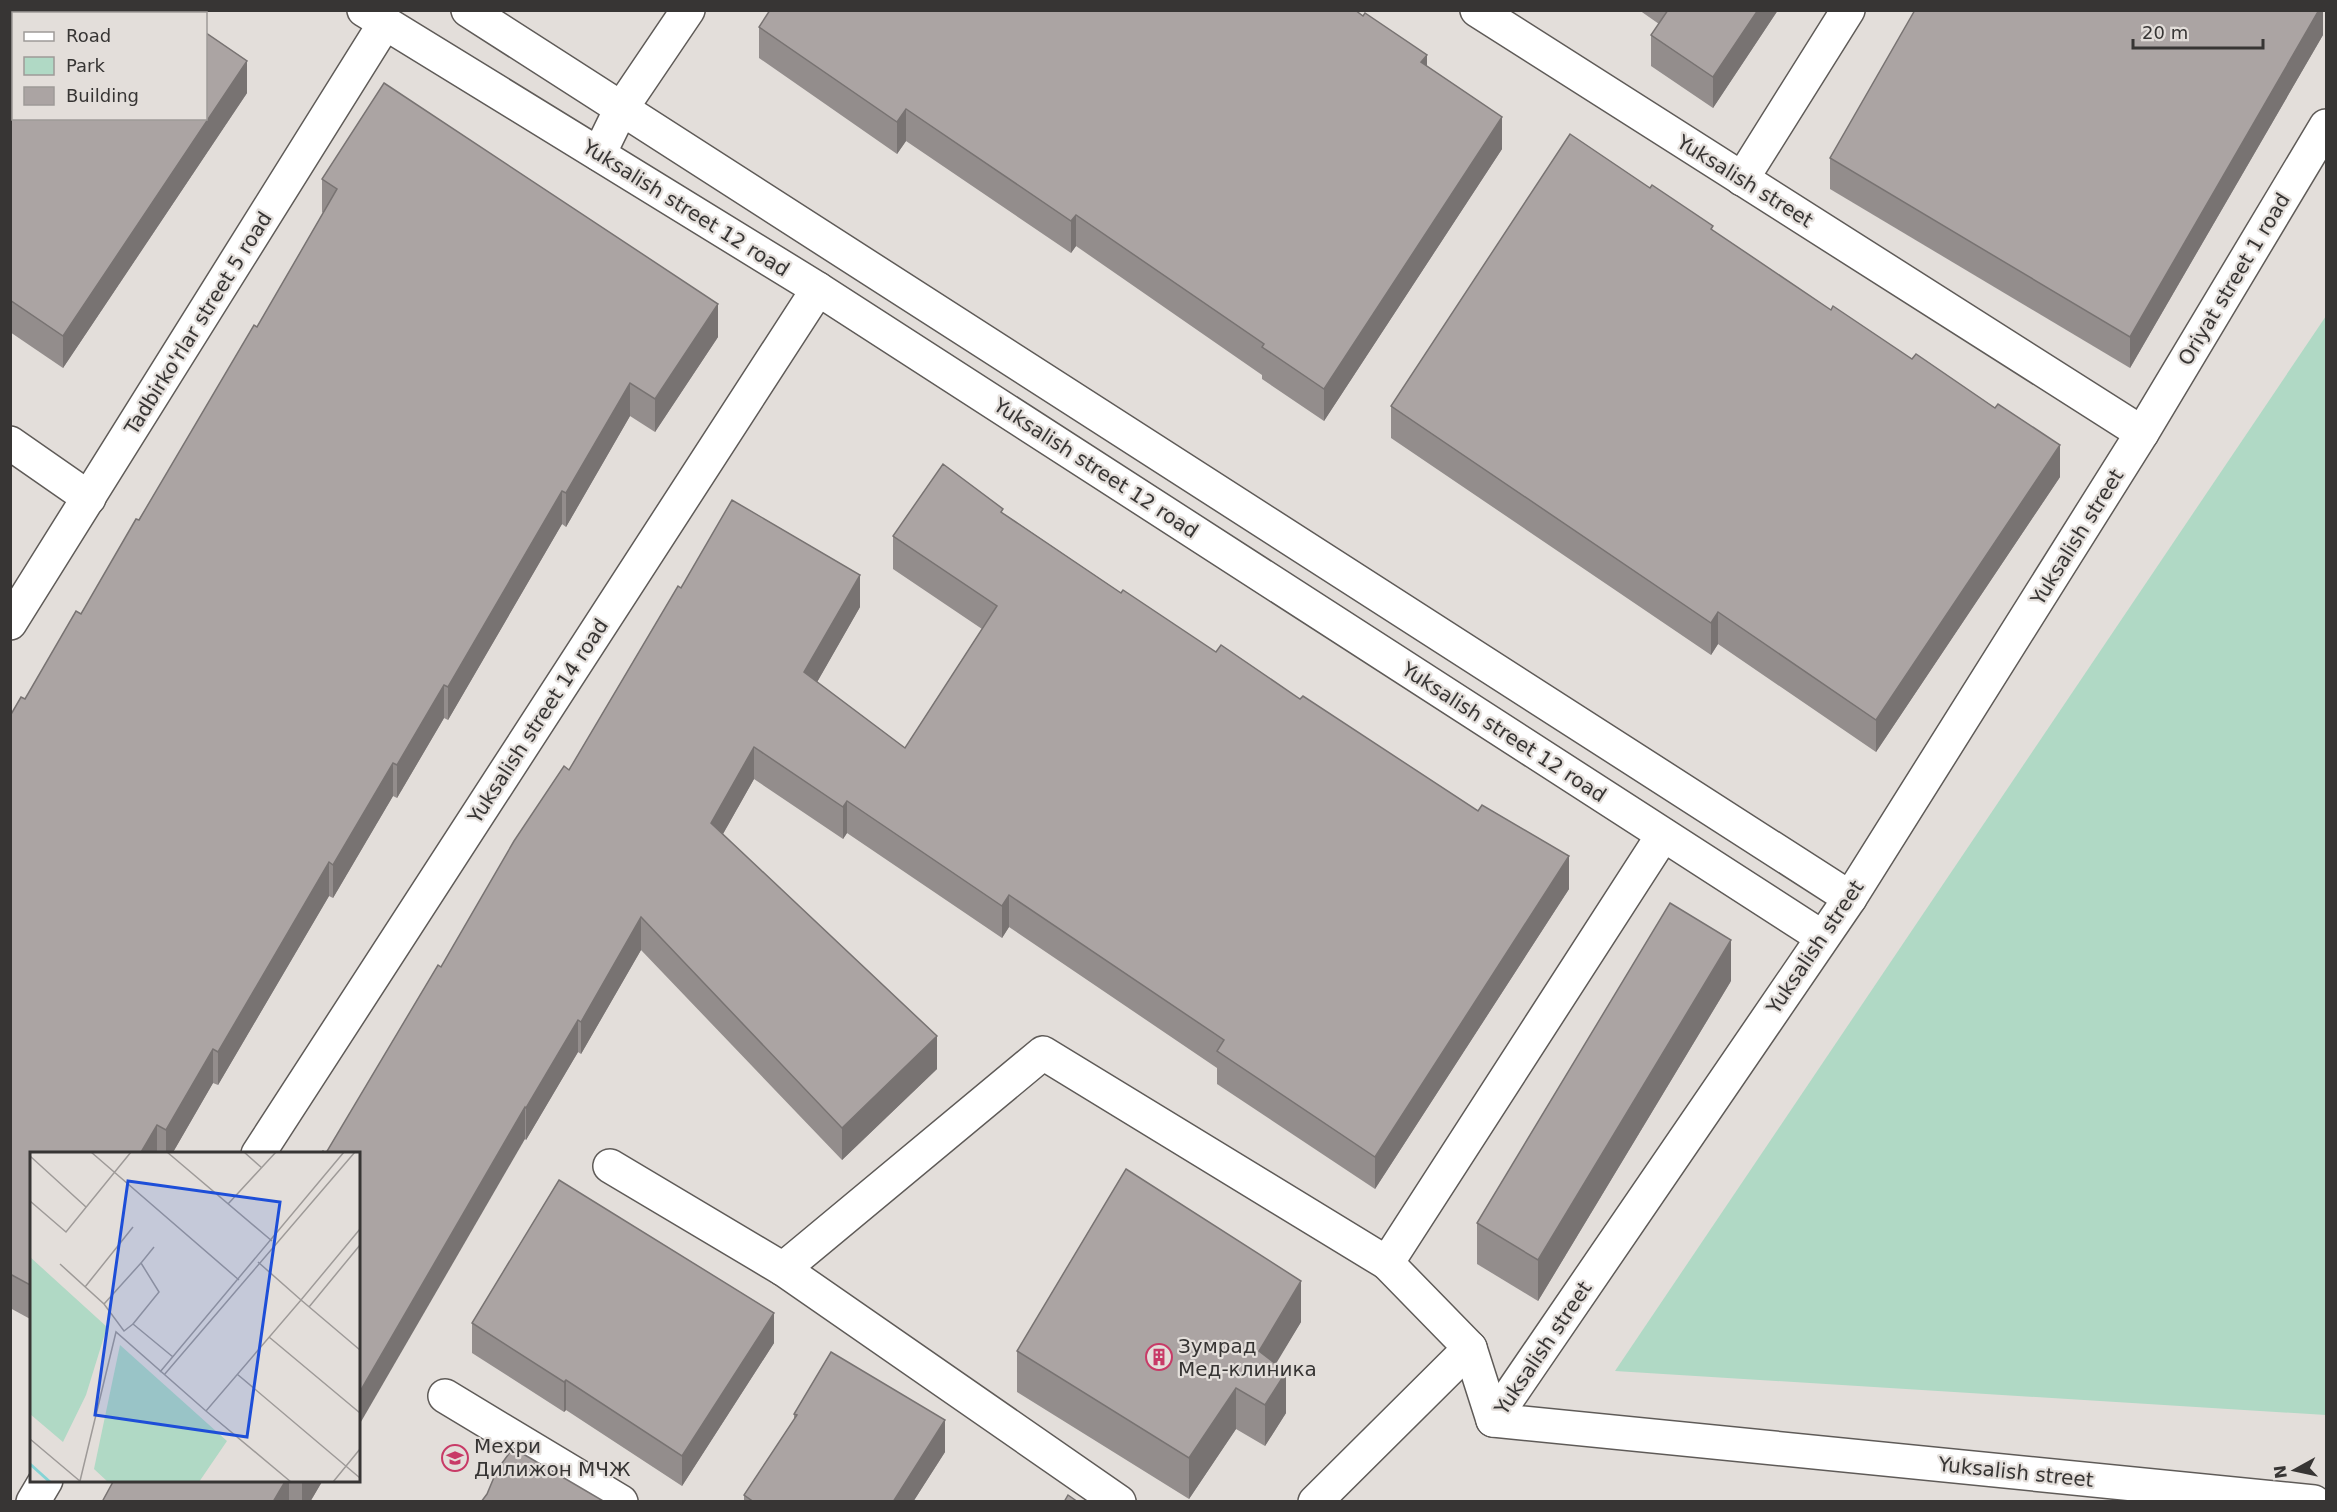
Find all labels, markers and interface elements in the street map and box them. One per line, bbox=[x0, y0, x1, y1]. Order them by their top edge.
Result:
legend bbox=[12, 12, 207, 120]
scale bar bbox=[2133, 12, 2264, 50]
text: 20 m bbox=[2142, 22, 2188, 43]
text: Road bbox=[66, 25, 111, 46]
text: Park bbox=[66, 55, 105, 76]
text: Building bbox=[66, 85, 139, 106]
street label: Yuksalish street bbox=[1672, 129, 1818, 233]
street label: Yuksalish street 12 road bbox=[577, 134, 794, 282]
street label: Oriyat street 1 road bbox=[2173, 189, 2295, 369]
street label: Tadbirko'rlar street 5 road bbox=[119, 207, 277, 440]
street label: Yuksalish street 12 road bbox=[988, 392, 1203, 543]
street label: Yuksalish street bbox=[2025, 464, 2129, 610]
street label: Yuksalish street 14 road bbox=[462, 614, 613, 829]
street label: Yuksalish street 12 road bbox=[1396, 656, 1611, 807]
street label: Yuksalish street bbox=[1761, 876, 1869, 1019]
inset map bbox=[30, 1152, 360, 1482]
street label: Yuksalish street bbox=[1489, 1277, 1597, 1420]
place label: Зумрад Мед-клиника bbox=[1178, 1334, 1317, 1381]
building icon: Зумрад Мед-клиника bbox=[1144, 1342, 1174, 1372]
place label: Мехри Дилижон МЧЖ bbox=[474, 1434, 631, 1481]
north arrow bbox=[2265, 1440, 2325, 1500]
school or university icon: Мехри Дилижон МЧЖ bbox=[440, 1443, 470, 1473]
street label: Yuksalish street bbox=[1936, 1452, 2095, 1492]
text: N bbox=[2270, 1464, 2291, 1480]

